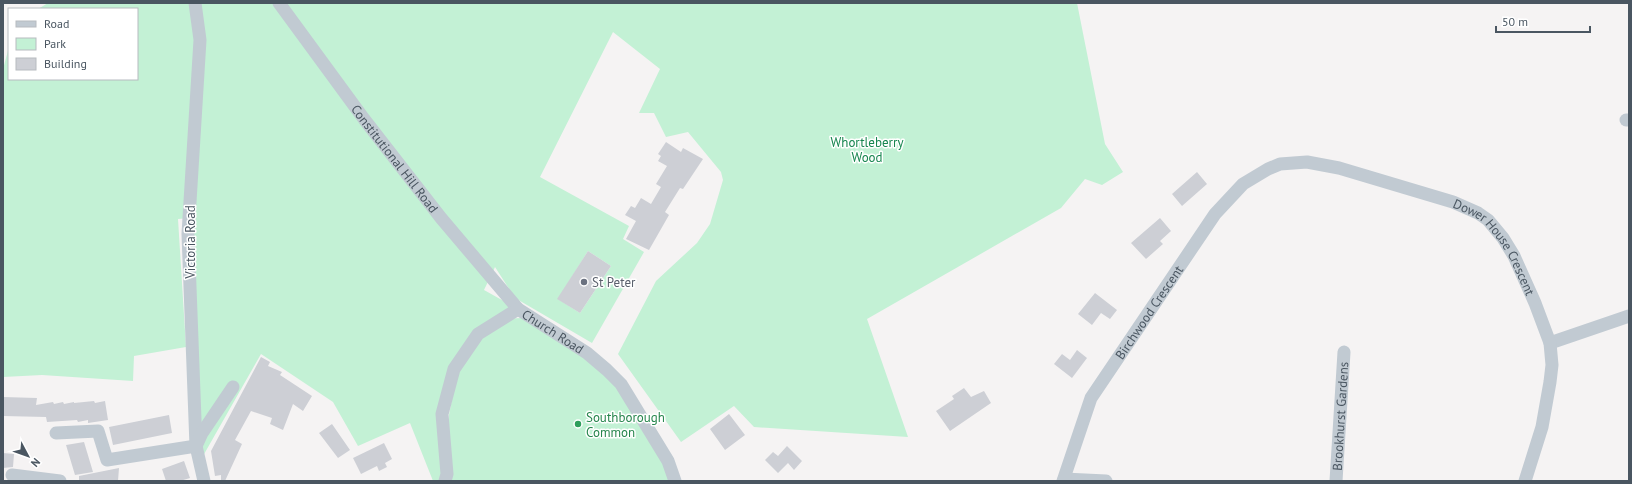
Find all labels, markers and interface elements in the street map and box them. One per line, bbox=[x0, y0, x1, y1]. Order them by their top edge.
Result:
legend bbox=[8, 8, 138, 80]
scale bar bbox=[1496, 8, 1590, 34]
text: 50 m bbox=[1502, 14, 1528, 29]
text: Road bbox=[44, 16, 69, 31]
text: Park bbox=[44, 36, 66, 51]
text: Building bbox=[44, 56, 87, 71]
street label: Constitutional Hill Road bbox=[347, 101, 442, 216]
park label: Whortleberry Wood bbox=[831, 134, 903, 166]
street label: Dower House Crescent bbox=[1450, 195, 1539, 299]
street label: Victoria Road bbox=[182, 205, 199, 280]
street label: Birchwood Crescent bbox=[1111, 262, 1187, 363]
place label: St Peter bbox=[592, 274, 636, 291]
marker: St Peter bbox=[579, 277, 589, 287]
street label: Church Road bbox=[519, 306, 587, 358]
street label: Brookhurst Gardens bbox=[1329, 361, 1352, 471]
place label: Southborough Common bbox=[586, 409, 665, 441]
marker: Southborough Common bbox=[573, 419, 583, 429]
north arrow bbox=[8, 436, 48, 476]
text: N bbox=[28, 455, 43, 470]

